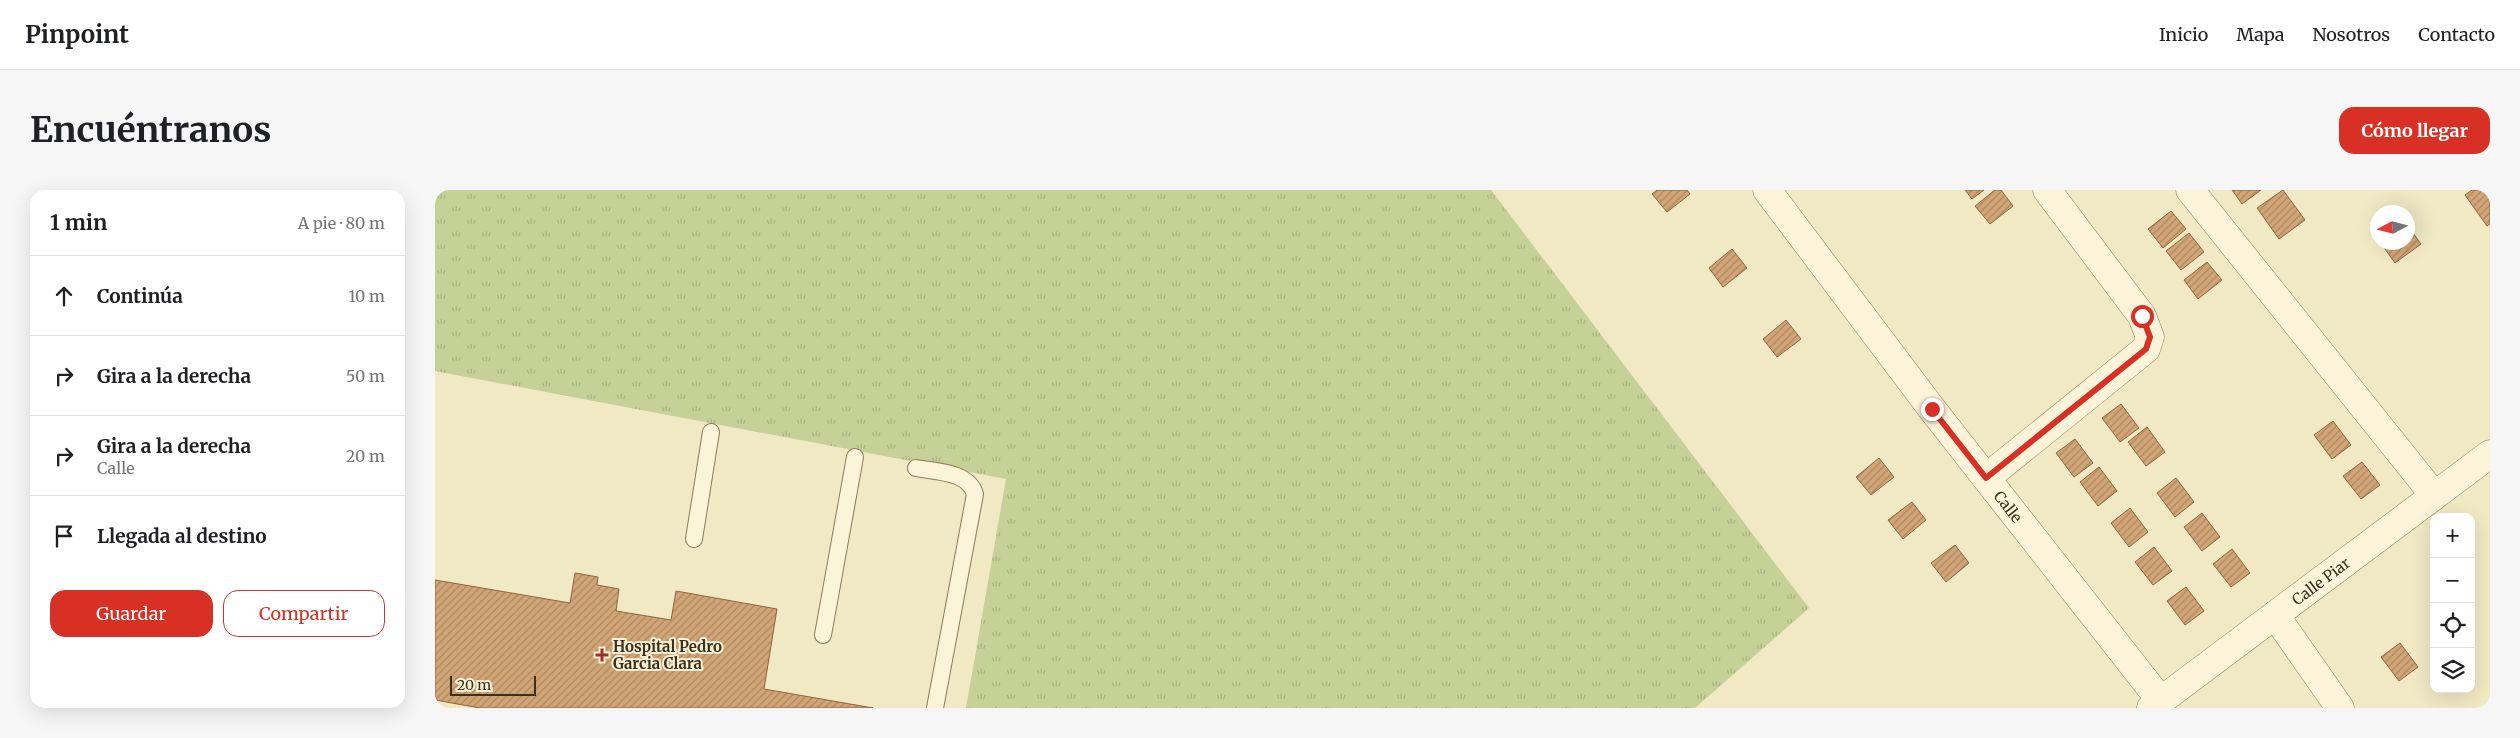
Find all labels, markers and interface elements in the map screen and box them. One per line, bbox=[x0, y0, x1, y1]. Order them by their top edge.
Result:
text: Pinpoint bbox=[25, 19, 129, 50]
text: Inicio bbox=[2159, 23, 2208, 46]
text: Mapa bbox=[2236, 23, 2285, 46]
text: Nosotros bbox=[2313, 23, 2390, 46]
text: Contacto bbox=[2418, 23, 2495, 46]
button: Cómo llegar bbox=[2339, 107, 2490, 154]
text: Encuéntranos bbox=[30, 108, 271, 152]
north arrow bbox=[2370, 205, 2415, 250]
text: 1 min bbox=[50, 209, 107, 236]
text: A pie · 80 m bbox=[298, 213, 385, 233]
icon: ahead bbox=[50, 282, 78, 310]
text: Continúa bbox=[97, 284, 183, 308]
text: 10 m bbox=[348, 286, 385, 306]
route start bbox=[2131, 305, 2154, 328]
icon: right bbox=[50, 362, 78, 390]
text: Gira a la derecha bbox=[97, 364, 251, 388]
text: 50 m bbox=[346, 366, 385, 386]
route end bbox=[1921, 398, 1944, 421]
text: Gira a la derecha bbox=[97, 434, 251, 458]
icon: right bbox=[50, 442, 78, 470]
text: 20 m bbox=[346, 446, 385, 466]
text: Calle bbox=[97, 458, 135, 478]
street label: Calle bbox=[1990, 487, 2027, 526]
map controls bbox=[2430, 513, 2475, 693]
button: + bbox=[2430, 513, 2475, 558]
icon: arrive bbox=[50, 522, 78, 550]
text: Llegada al destino bbox=[97, 524, 267, 548]
street label: Calle Piar bbox=[2288, 553, 2354, 609]
button: − bbox=[2430, 558, 2475, 603]
button: Guardar bbox=[50, 590, 213, 637]
button: Compartir bbox=[223, 590, 385, 637]
button: locate bbox=[2430, 603, 2475, 648]
place label: Hospital Pedro Garcia Clara bbox=[613, 637, 722, 673]
marker: Hospital Pedro Garcia Clara bbox=[595, 648, 609, 662]
button: layers bbox=[2430, 648, 2475, 693]
scale bar bbox=[450, 673, 536, 696]
text: 20 m bbox=[457, 676, 491, 694]

